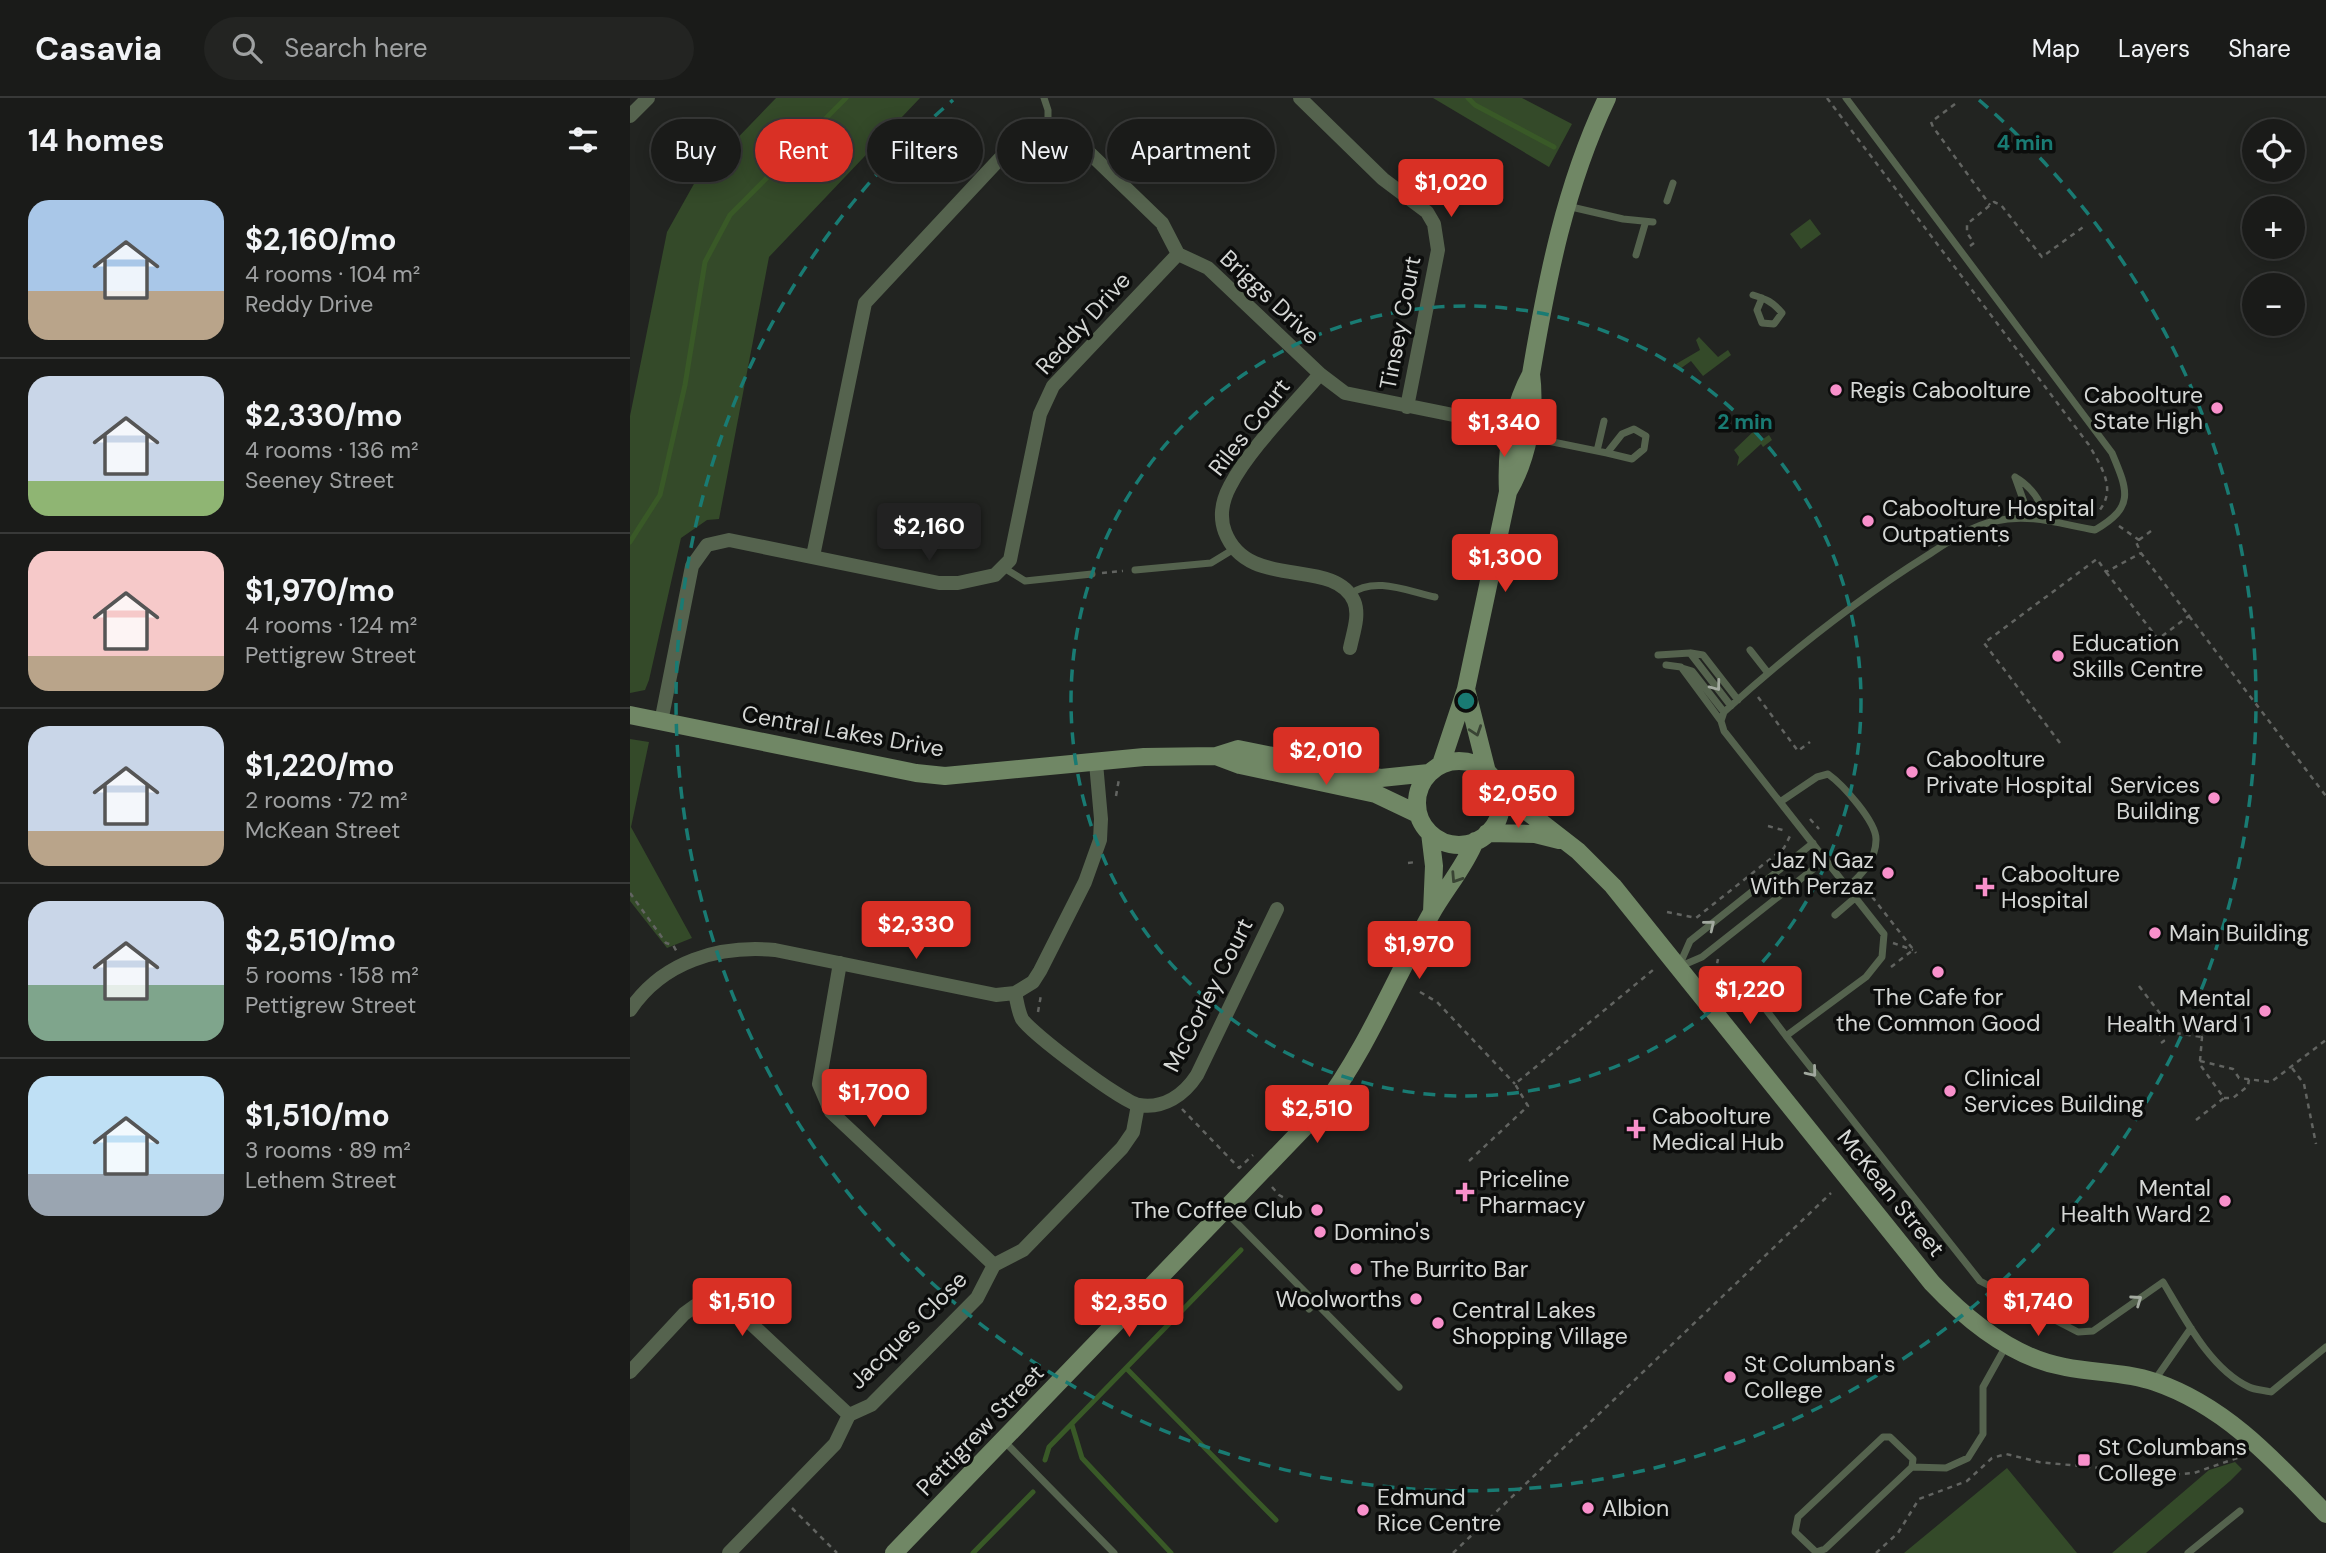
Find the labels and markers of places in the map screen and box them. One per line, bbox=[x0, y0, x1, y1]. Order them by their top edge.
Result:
pin: $1,020 bbox=[1394, 159, 1508, 219]
place label: Regis Caboolture bbox=[1850, 375, 2031, 405]
place label: Caboolture State High bbox=[2084, 380, 2203, 436]
marker: Regis Caboolture bbox=[1828, 382, 1844, 398]
pin: $1,340 bbox=[1447, 400, 1561, 459]
marker: Caboolture State High bbox=[2209, 400, 2225, 416]
place label: Caboolture Hospital Outpatients bbox=[1882, 493, 2095, 549]
pin: $2,160 bbox=[872, 504, 986, 563]
marker: Caboolture Hospital Outpatients bbox=[1860, 513, 1876, 529]
pin: $1,300 bbox=[1448, 534, 1562, 594]
place label: Education Skills Centre bbox=[2072, 628, 2203, 684]
marker: Education Skills Centre bbox=[2050, 648, 2066, 664]
centre of rings bbox=[1454, 689, 1478, 713]
pin: $2,010 bbox=[1269, 728, 1383, 787]
place label: Caboolture Private Hospital bbox=[1926, 744, 2092, 800]
marker: Caboolture Private Hospital bbox=[1904, 764, 1920, 780]
pin: $2,050 bbox=[1461, 770, 1575, 830]
place label: Services Building bbox=[2110, 770, 2200, 826]
marker: Services Building bbox=[2206, 790, 2222, 806]
place label: Jaz N Gaz With Perzaz bbox=[1750, 845, 1874, 901]
place label: Caboolture Hospital bbox=[2001, 859, 2120, 915]
marker: Jaz N Gaz With Perzaz bbox=[1880, 865, 1896, 881]
marker: Caboolture Hospital bbox=[1975, 877, 1995, 897]
pin: $2,330 bbox=[859, 902, 973, 961]
place label: Main Building bbox=[2169, 918, 2310, 948]
pin: $1,970 bbox=[1362, 922, 1476, 981]
marker: Main Building bbox=[2147, 925, 2163, 941]
marker: The Cafe for the Common Good bbox=[1930, 964, 1946, 980]
pin: $1,220 bbox=[1693, 967, 1807, 1026]
place label: The Cafe for the Common Good bbox=[1836, 982, 2040, 1038]
place label: Mental Health Ward 1 bbox=[2107, 983, 2251, 1039]
marker: Mental Health Ward 1 bbox=[2257, 1003, 2273, 1019]
place label: Clinical Services Building bbox=[1964, 1063, 2144, 1119]
pin: $1,700 bbox=[817, 1070, 931, 1129]
marker: Clinical Services Building bbox=[1942, 1083, 1958, 1099]
pin: $2,510 bbox=[1260, 1086, 1374, 1145]
place label: Caboolture Medical Hub bbox=[1652, 1101, 1785, 1157]
marker: Caboolture Medical Hub bbox=[1626, 1119, 1646, 1139]
place label: Priceline Pharmacy bbox=[1479, 1164, 1586, 1220]
place label: Mental Health Ward 2 bbox=[2061, 1173, 2211, 1229]
marker: Priceline Pharmacy bbox=[1457, 1184, 1473, 1200]
marker: Mental Health Ward 2 bbox=[2217, 1193, 2233, 1209]
place label: The Coffee Club bbox=[1131, 1195, 1303, 1225]
marker: The Coffee Club bbox=[1309, 1202, 1325, 1218]
place label: Domino's bbox=[1334, 1217, 1431, 1247]
marker: Domino's bbox=[1312, 1224, 1328, 1240]
place label: The Burrito Bar bbox=[1370, 1254, 1528, 1284]
marker: The Burrito Bar bbox=[1348, 1261, 1364, 1277]
pin: $1,510 bbox=[685, 1278, 799, 1338]
pin: $1,740 bbox=[1981, 1278, 2095, 1338]
pin: $2,350 bbox=[1072, 1280, 1186, 1339]
place label: Woolworths bbox=[1275, 1284, 1402, 1314]
marker: Woolworths bbox=[1408, 1291, 1424, 1307]
place label: Central Lakes Shopping Village bbox=[1452, 1295, 1628, 1351]
marker: Central Lakes Shopping Village bbox=[1430, 1315, 1446, 1331]
place label: St Columban's College bbox=[1744, 1349, 1896, 1405]
marker: St Columban's College bbox=[1722, 1369, 1738, 1385]
place label: St Columbans College bbox=[2098, 1432, 2247, 1488]
marker: St Columbans College bbox=[2076, 1452, 2092, 1468]
place label: Edmund Rice Centre bbox=[1377, 1482, 1501, 1538]
place label: Albion bbox=[1602, 1493, 1669, 1523]
marker: Albion bbox=[1580, 1500, 1596, 1516]
marker: Edmund Rice Centre bbox=[1355, 1502, 1371, 1518]

